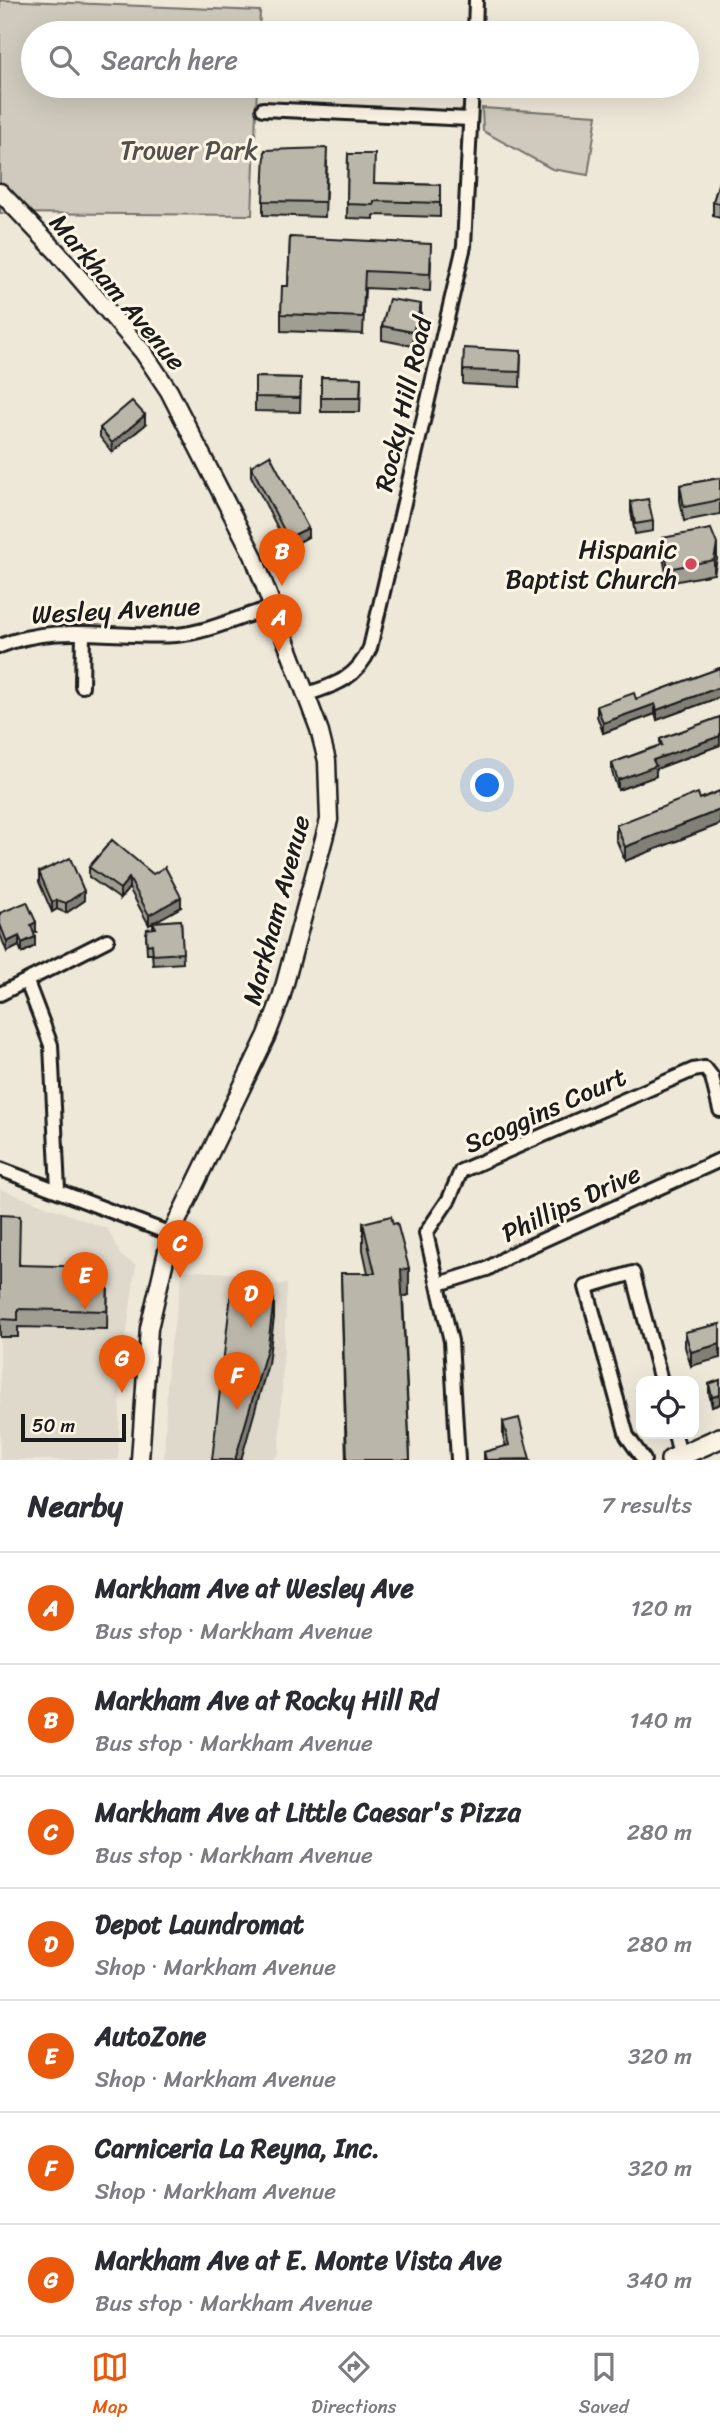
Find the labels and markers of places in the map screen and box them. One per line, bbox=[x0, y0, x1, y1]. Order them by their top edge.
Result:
place label: Hispanic Baptist Church bbox=[505, 526, 677, 602]
pin: B bbox=[259, 528, 305, 586]
marker: Hispanic Baptist Church bbox=[683, 556, 699, 572]
pin: A bbox=[256, 594, 302, 652]
pin: C bbox=[157, 1220, 203, 1278]
pin: E bbox=[62, 1252, 108, 1310]
pin: D bbox=[228, 1270, 274, 1328]
pin: G bbox=[99, 1335, 145, 1393]
pin: F bbox=[214, 1352, 260, 1410]

